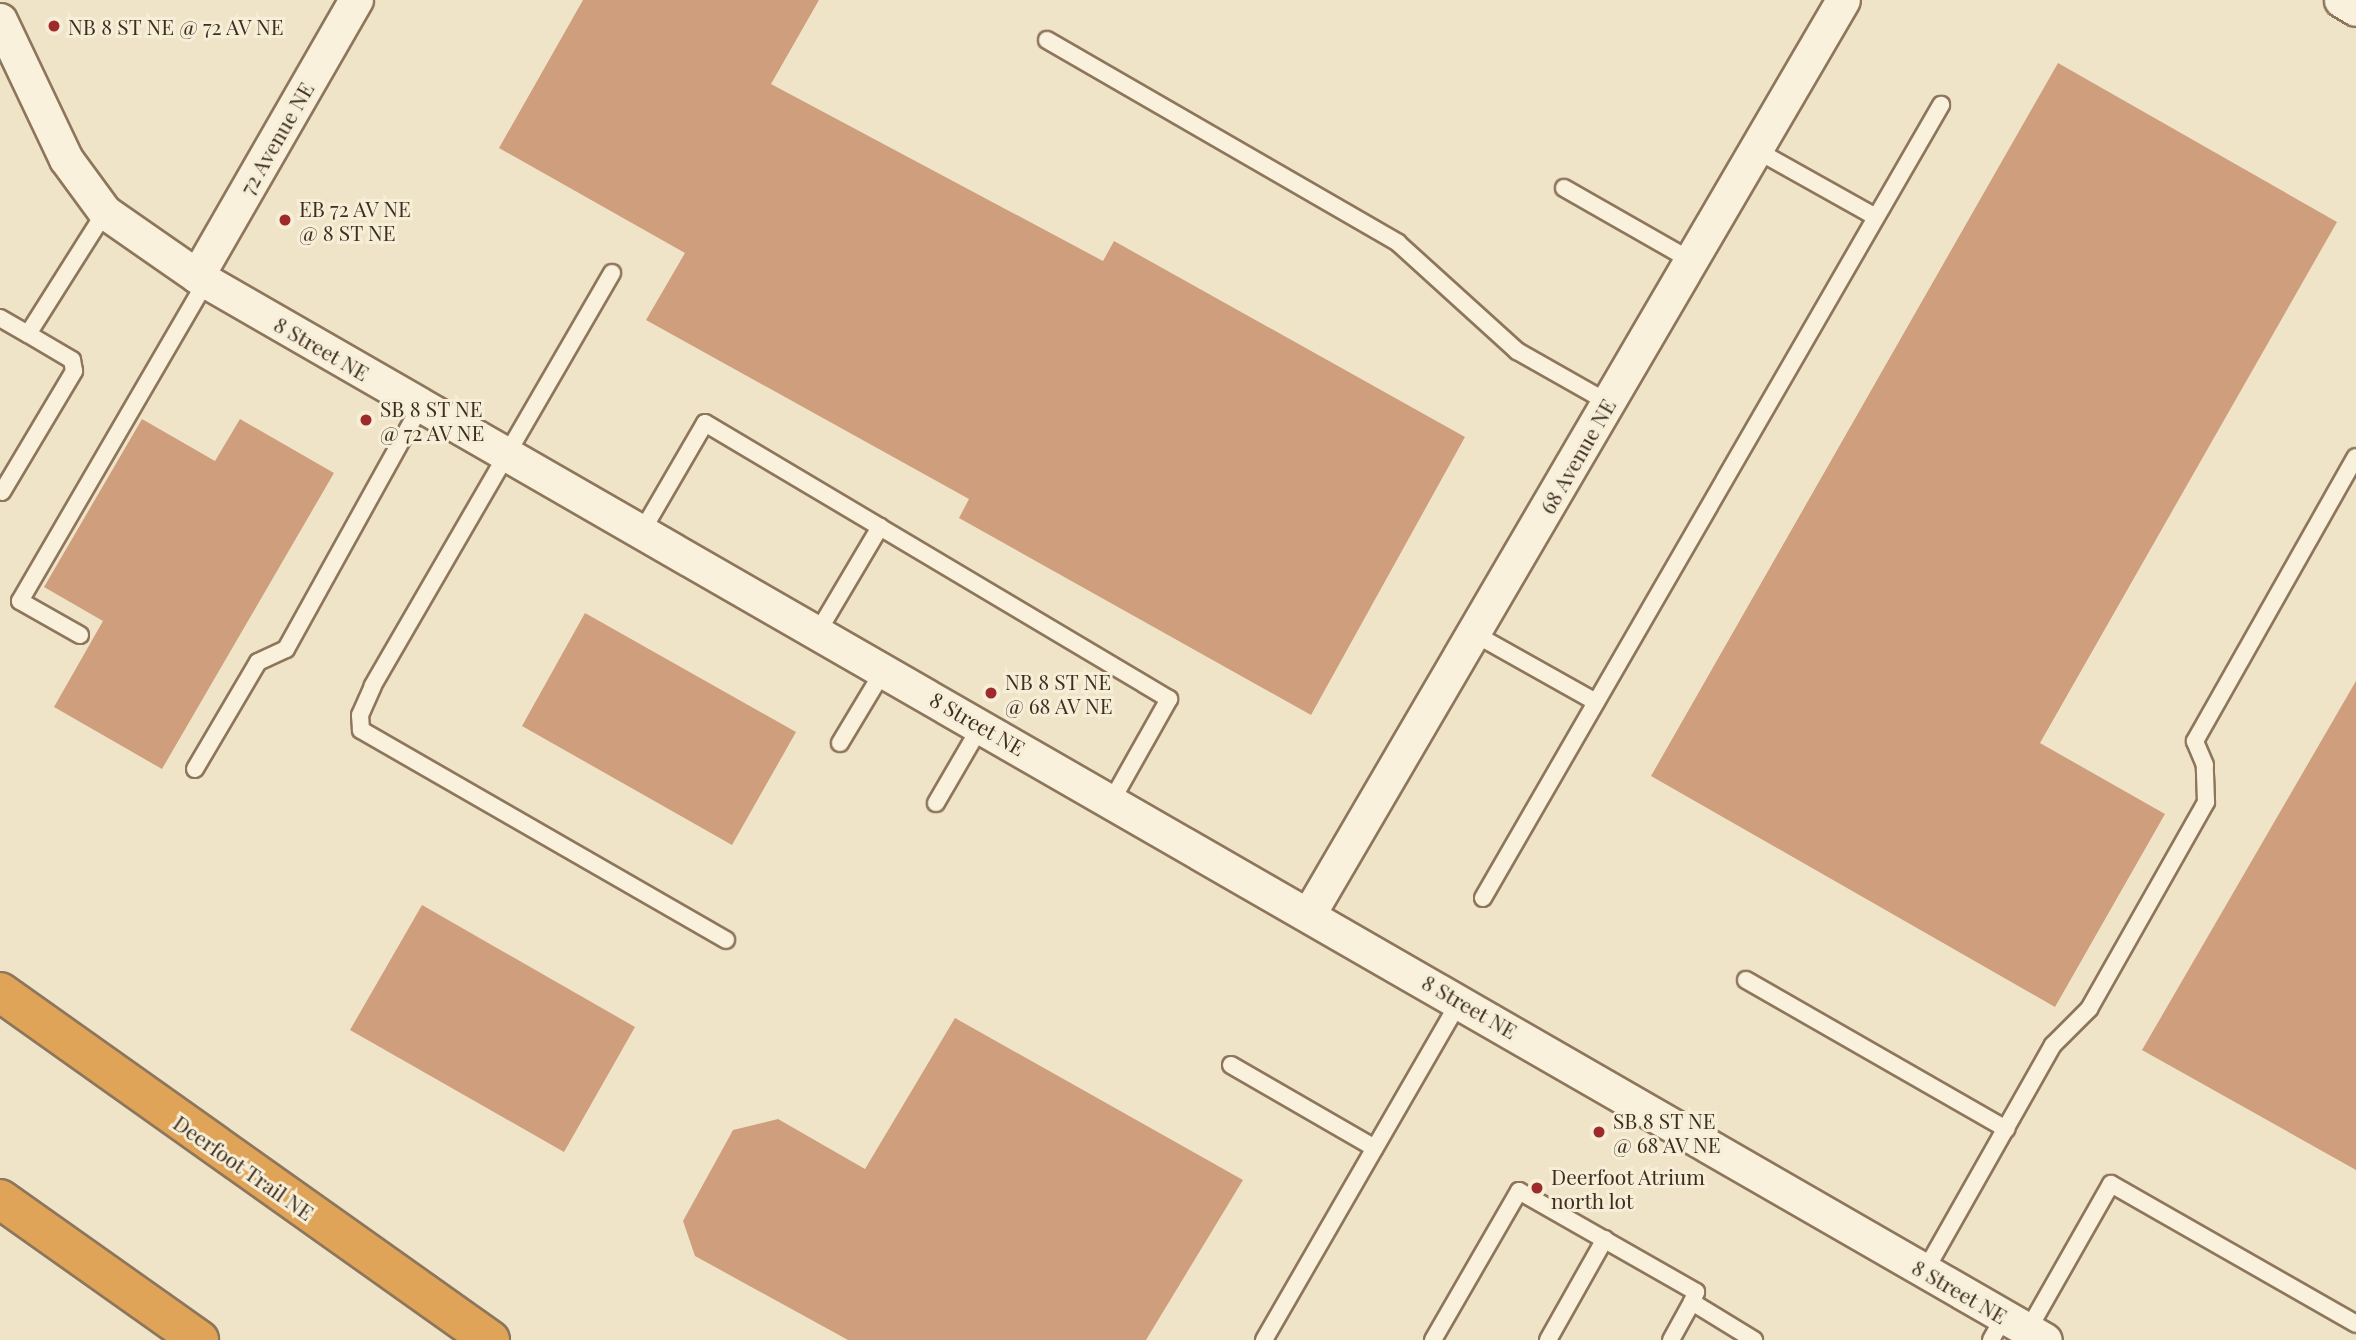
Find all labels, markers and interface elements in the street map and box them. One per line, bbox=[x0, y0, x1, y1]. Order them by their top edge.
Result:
place label: NB 8 ST NE @ 72 AV NE bbox=[68, 13, 285, 39]
marker: NB 8 ST NE @ 72 AV NE bbox=[46, 18, 62, 34]
street label: 72 Avenue NE bbox=[234, 77, 318, 199]
place label: EB 72 AV NE @ 8 ST NE bbox=[299, 195, 412, 245]
marker: EB 72 AV NE @ 8 ST NE bbox=[277, 212, 293, 228]
street label: 8 Street NE bbox=[270, 311, 374, 385]
street label: 68 Avenue NE bbox=[1534, 394, 1620, 518]
place label: SB 8 ST NE @ 72 AV NE bbox=[380, 395, 486, 445]
marker: SB 8 ST NE @ 72 AV NE bbox=[358, 412, 374, 428]
place label: NB 8 ST NE @ 68 AV NE bbox=[1005, 668, 1114, 718]
marker: NB 8 ST NE @ 68 AV NE bbox=[983, 685, 999, 701]
street label: 8 Street NE bbox=[926, 686, 1030, 760]
street label: 8 Street NE bbox=[1418, 969, 1522, 1043]
place label: SB 8 ST NE @ 68 AV NE bbox=[1613, 1107, 1722, 1157]
street label: Deerfoot Trail NE bbox=[169, 1109, 319, 1225]
marker: SB 8 ST NE @ 68 AV NE bbox=[1591, 1124, 1607, 1140]
place label: Deerfoot Atrium north lot bbox=[1551, 1163, 1706, 1213]
marker: Deerfoot Atrium north lot bbox=[1529, 1180, 1545, 1196]
street label: 8 Street NE bbox=[1908, 1254, 2012, 1328]

